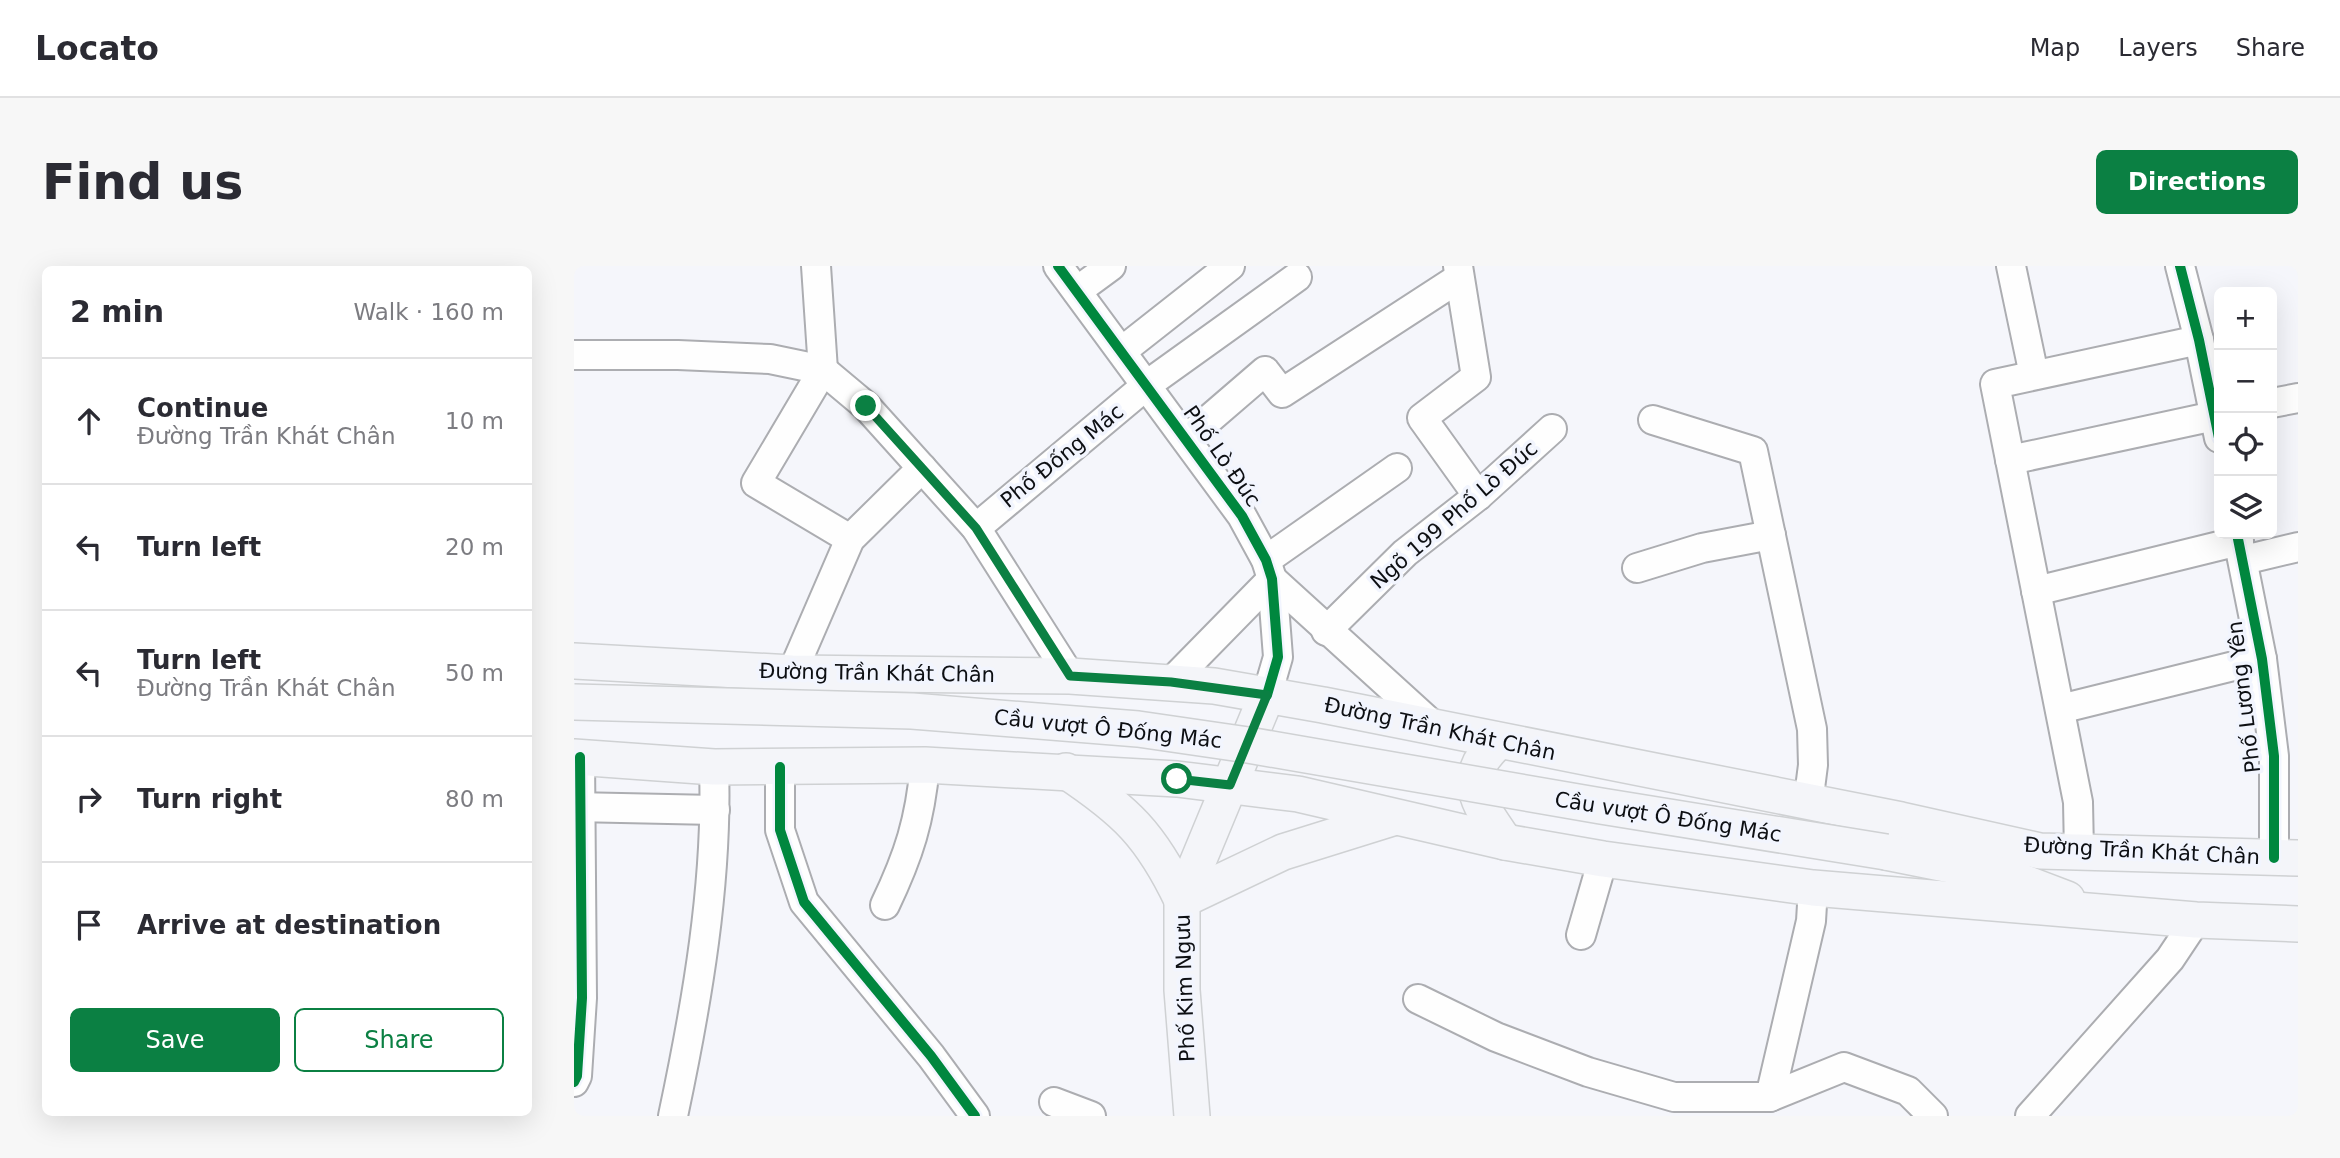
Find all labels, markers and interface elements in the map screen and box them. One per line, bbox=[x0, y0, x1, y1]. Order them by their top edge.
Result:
text: Locato bbox=[35, 29, 159, 68]
text: Map bbox=[2030, 34, 2080, 62]
text: Layers bbox=[2118, 34, 2198, 62]
text: Share bbox=[2236, 34, 2305, 62]
button: Directions bbox=[2096, 150, 2298, 214]
text: Find us bbox=[42, 154, 243, 211]
map controls bbox=[2214, 287, 2277, 539]
button: + bbox=[2214, 287, 2277, 350]
text: 2 min bbox=[70, 294, 164, 329]
text: Walk · 160 m bbox=[353, 299, 504, 325]
button: − bbox=[2214, 350, 2277, 413]
route end bbox=[850, 390, 881, 421]
text: Continue bbox=[137, 393, 268, 423]
street label: Phố Đống Mác bbox=[996, 399, 1128, 513]
street label: Phố Lò Đúc bbox=[1178, 401, 1266, 511]
icon: ahead bbox=[70, 402, 108, 440]
text: 10 m bbox=[445, 408, 504, 434]
button: locate bbox=[2214, 413, 2277, 476]
text: Đường Trần Khát Chân bbox=[137, 423, 395, 449]
street label: Ngõ 199 Phố Lò Đúc bbox=[1366, 436, 1542, 594]
button: layers bbox=[2214, 476, 2277, 539]
icon: left bbox=[70, 528, 108, 566]
text: Turn left bbox=[137, 532, 261, 562]
text: 20 m bbox=[445, 534, 504, 560]
street label: Phố Lương Yên bbox=[2223, 620, 2265, 774]
text: Turn left bbox=[137, 645, 261, 675]
icon: left bbox=[70, 654, 108, 692]
street label: Đường Trần Khát Chân bbox=[759, 659, 995, 687]
text: 50 m bbox=[445, 660, 504, 686]
text: Đường Trần Khát Chân bbox=[137, 675, 395, 701]
street label: Đường Trần Khát Chân bbox=[1322, 693, 1558, 765]
street label: Cầu vượt Ô Đống Mác bbox=[993, 704, 1223, 753]
route start bbox=[1161, 763, 1192, 794]
icon: right bbox=[70, 780, 108, 818]
text: Turn right bbox=[137, 784, 282, 814]
text: 80 m bbox=[445, 786, 504, 812]
street label: Cầu vượt Ô Đống Mác bbox=[1553, 786, 1783, 847]
street label: Đường Trần Khát Chân bbox=[2024, 833, 2260, 869]
icon: arrive bbox=[70, 906, 108, 944]
text: Arrive at destination bbox=[137, 910, 441, 940]
street label: Phố Kim Ngưu bbox=[1170, 914, 1200, 1062]
button: Save bbox=[70, 1008, 280, 1072]
button: Share bbox=[294, 1008, 504, 1072]

